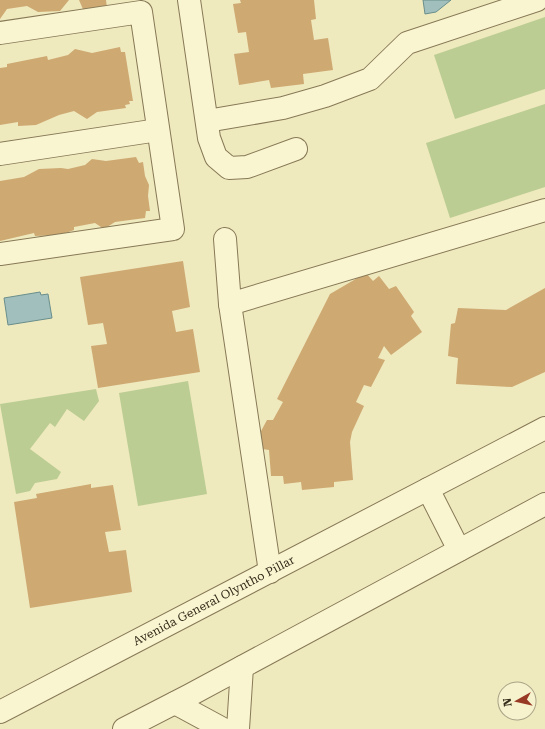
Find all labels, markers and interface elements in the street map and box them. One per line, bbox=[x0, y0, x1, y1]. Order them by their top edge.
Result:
street label: Avenida General Olyntho Pillar bbox=[131, 553, 297, 648]
north arrow bbox=[497, 681, 537, 721]
text: N bbox=[500, 697, 515, 707]

